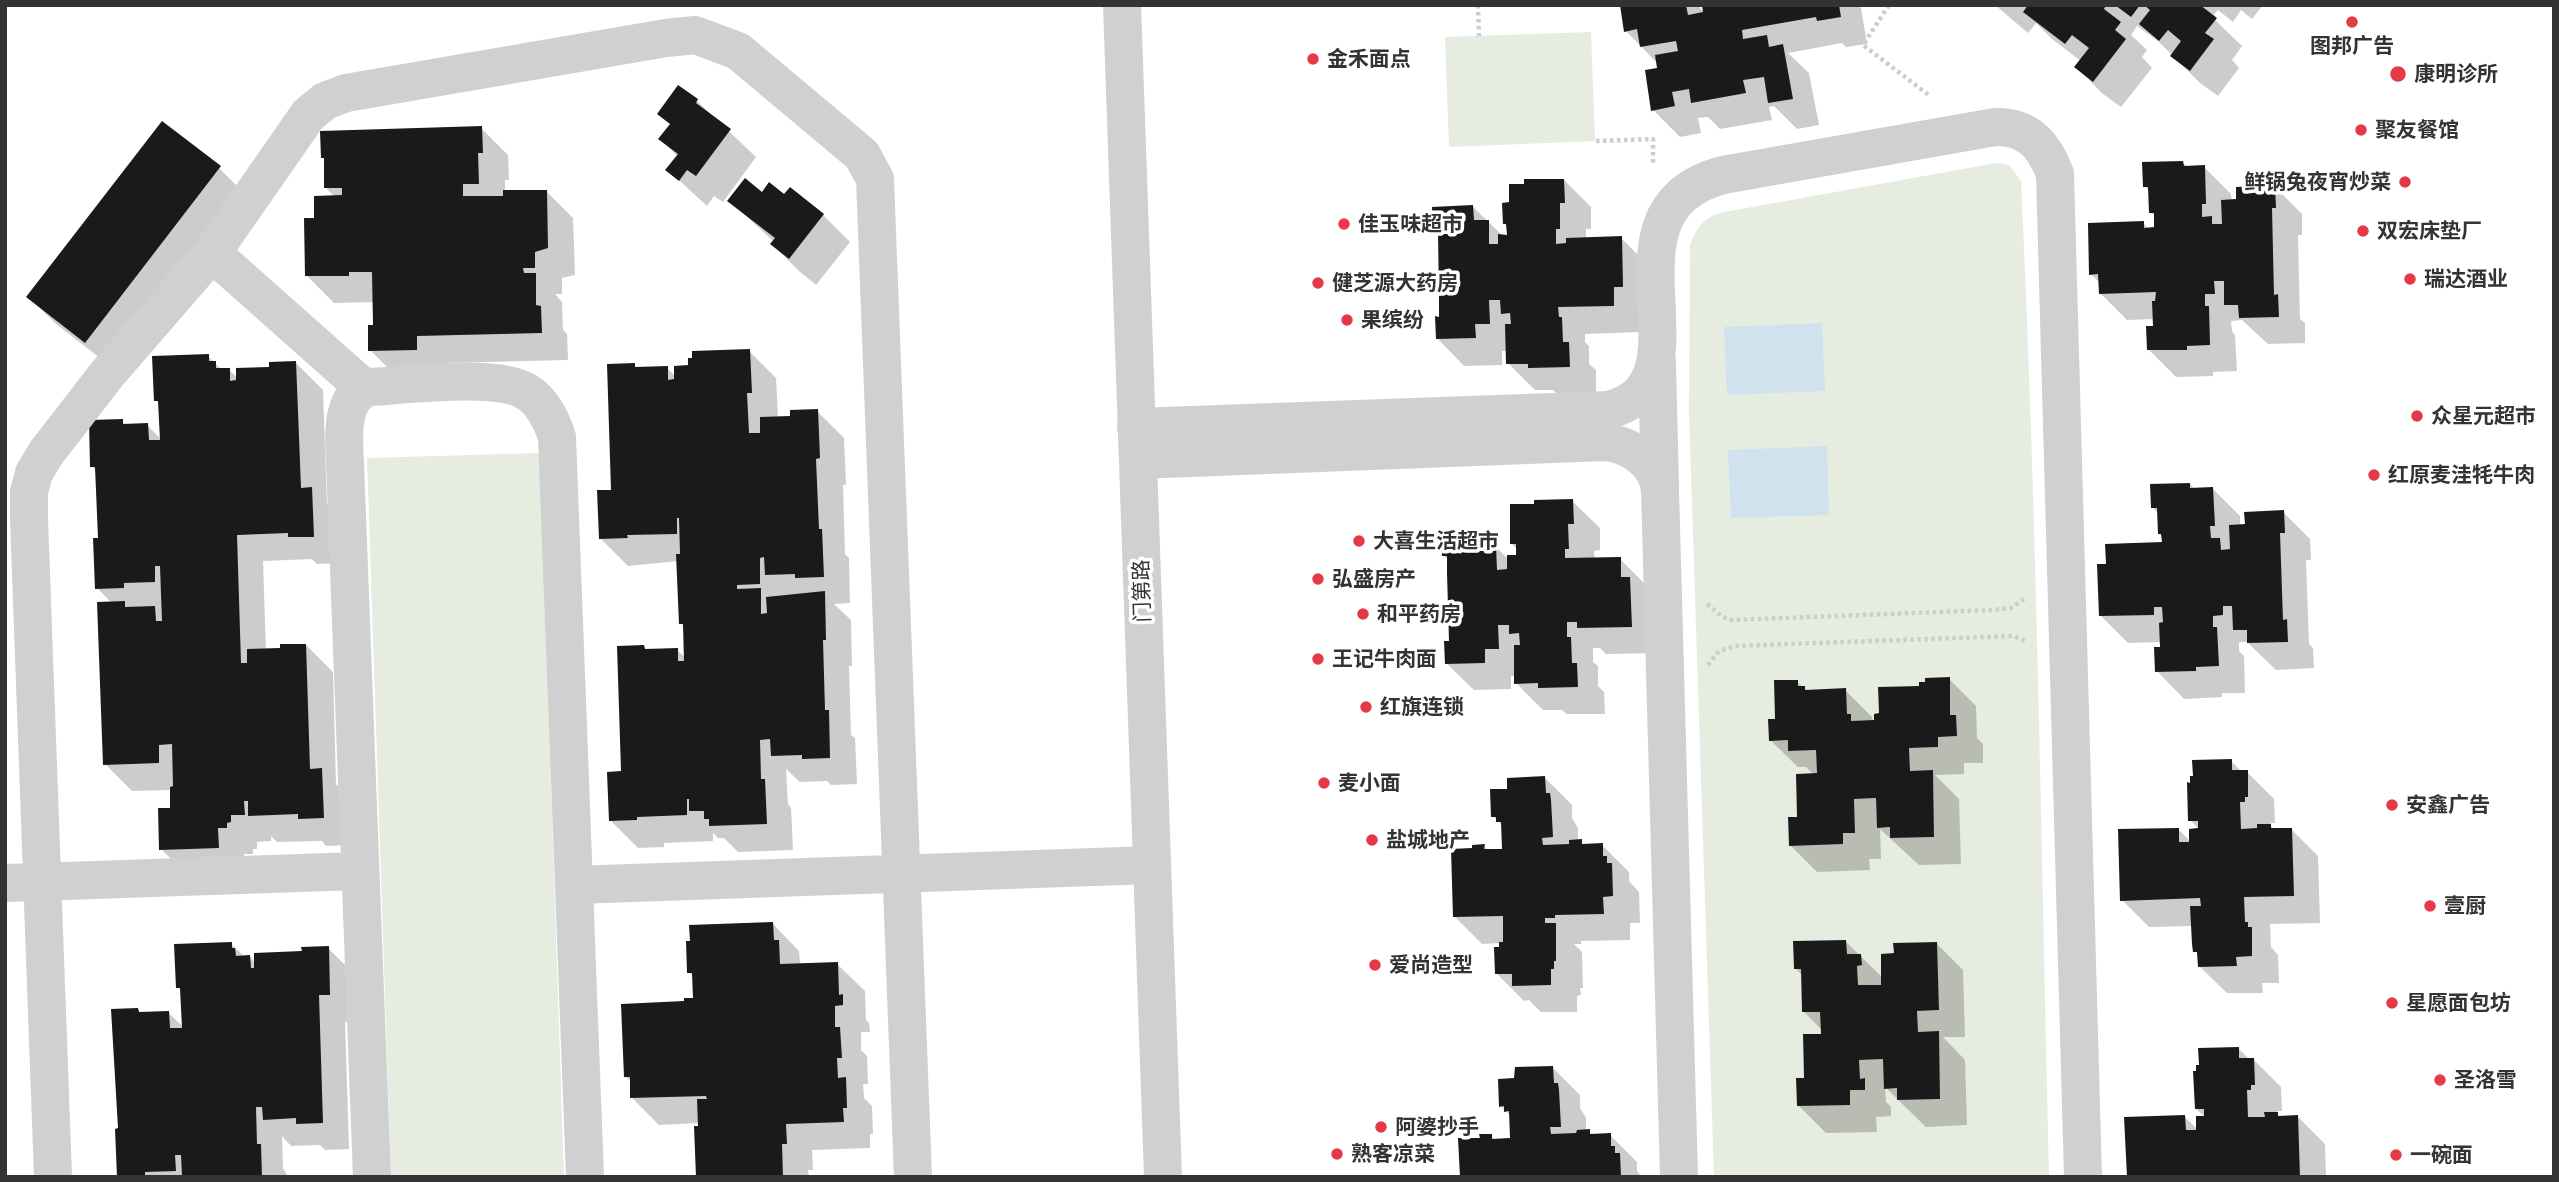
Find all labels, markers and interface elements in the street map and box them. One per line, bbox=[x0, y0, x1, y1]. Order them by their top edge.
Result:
marker: 图邦广告 bbox=[2344, 14, 2360, 30]
place label: 图邦广告 bbox=[2310, 33, 2394, 59]
place label: 金禾面点 bbox=[1327, 46, 1411, 72]
marker: 金禾面点 bbox=[1305, 51, 1321, 67]
place label: 康明诊所 bbox=[2414, 61, 2498, 87]
marker: 康明诊所 bbox=[2388, 64, 2408, 84]
place label: 聚友餐馆 bbox=[2375, 117, 2459, 143]
marker: 聚友餐馆 bbox=[2353, 122, 2369, 138]
place label: 鲜锅兔夜宵炒菜 bbox=[2244, 169, 2391, 195]
marker: 鲜锅兔夜宵炒菜 bbox=[2397, 174, 2413, 190]
place label: 佳玉味超市 bbox=[1358, 211, 1463, 237]
marker: 佳玉味超市 bbox=[1336, 216, 1352, 232]
place label: 双宏床垫厂 bbox=[2377, 218, 2482, 244]
marker: 双宏床垫厂 bbox=[2355, 223, 2371, 239]
place label: 瑞达酒业 bbox=[2424, 266, 2508, 292]
place label: 健芝源大药房 bbox=[1332, 270, 1458, 296]
marker: 瑞达酒业 bbox=[2402, 271, 2418, 287]
marker: 健芝源大药房 bbox=[1310, 275, 1326, 291]
place label: 果缤纷 bbox=[1361, 307, 1424, 333]
marker: 果缤纷 bbox=[1339, 312, 1355, 328]
place label: 众星元超市 bbox=[2431, 403, 2536, 429]
marker: 众星元超市 bbox=[2409, 408, 2425, 424]
place label: 红原麦洼牦牛肉 bbox=[2388, 462, 2535, 488]
marker: 红原麦洼牦牛肉 bbox=[2366, 467, 2382, 483]
place label: 大喜生活超市 bbox=[1373, 528, 1499, 554]
marker: 大喜生活超市 bbox=[1351, 533, 1367, 549]
street label: 门第路 bbox=[1128, 559, 1156, 623]
place label: 弘盛房产 bbox=[1332, 566, 1416, 592]
marker: 弘盛房产 bbox=[1310, 571, 1326, 587]
place label: 和平药房 bbox=[1377, 601, 1461, 627]
marker: 和平药房 bbox=[1355, 606, 1371, 622]
place label: 王记牛肉面 bbox=[1332, 646, 1437, 672]
marker: 王记牛肉面 bbox=[1310, 651, 1326, 667]
place label: 红旗连锁 bbox=[1380, 694, 1464, 720]
marker: 红旗连锁 bbox=[1358, 699, 1374, 715]
place label: 麦小面 bbox=[1338, 770, 1401, 796]
marker: 麦小面 bbox=[1316, 775, 1332, 791]
place label: 安鑫广告 bbox=[2406, 792, 2490, 818]
marker: 安鑫广告 bbox=[2384, 797, 2400, 813]
place label: 盐城地产 bbox=[1386, 827, 1470, 853]
marker: 盐城地产 bbox=[1364, 832, 1380, 848]
place label: 壹厨 bbox=[2444, 893, 2486, 919]
marker: 壹厨 bbox=[2422, 898, 2438, 914]
place label: 爱尚造型 bbox=[1389, 952, 1473, 978]
marker: 爱尚造型 bbox=[1367, 957, 1383, 973]
place label: 星愿面包坊 bbox=[2406, 990, 2511, 1016]
marker: 星愿面包坊 bbox=[2384, 995, 2400, 1011]
place label: 圣洛雪 bbox=[2454, 1067, 2517, 1093]
marker: 圣洛雪 bbox=[2432, 1072, 2448, 1088]
place label: 阿婆抄手 bbox=[1395, 1114, 1479, 1140]
marker: 阿婆抄手 bbox=[1373, 1119, 1389, 1135]
place label: 熟客凉菜 bbox=[1351, 1141, 1435, 1167]
place label: 一碗面 bbox=[2410, 1142, 2473, 1168]
marker: 熟客凉菜 bbox=[1329, 1146, 1345, 1162]
marker: 一碗面 bbox=[2388, 1147, 2404, 1163]

